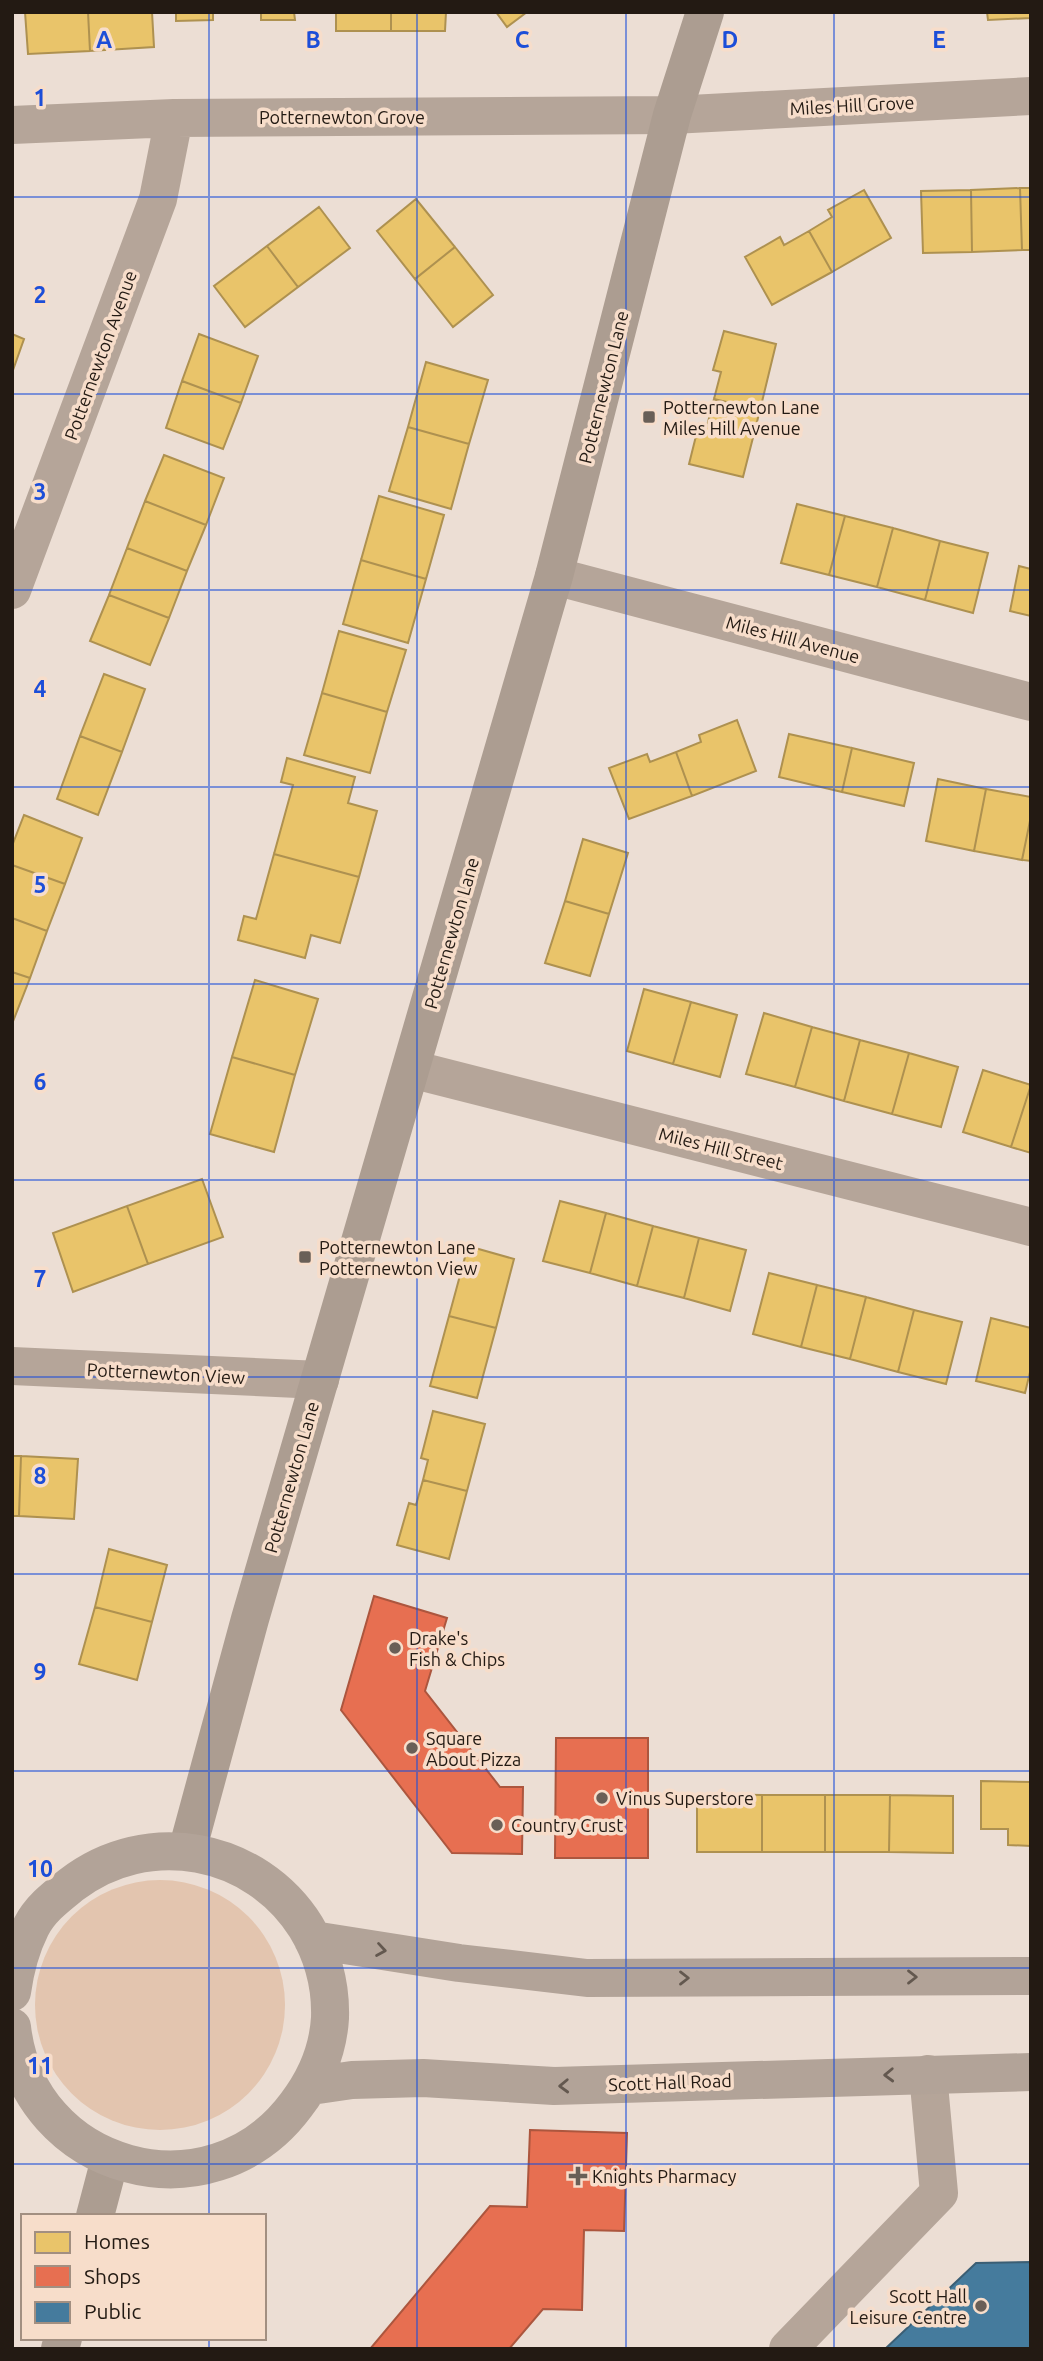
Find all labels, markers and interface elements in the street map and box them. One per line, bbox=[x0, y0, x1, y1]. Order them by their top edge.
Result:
text: A bbox=[96, 27, 112, 52]
text: B bbox=[305, 27, 321, 52]
text: C bbox=[515, 27, 530, 52]
text: D bbox=[722, 27, 738, 52]
text: E bbox=[932, 27, 946, 52]
text: 1 bbox=[34, 85, 46, 110]
street label: Miles Hill Grove bbox=[789, 92, 915, 118]
street label: Potternewton Grove bbox=[259, 107, 425, 127]
street label: Potternewton Avenue bbox=[60, 268, 140, 442]
text: 2 bbox=[34, 282, 46, 307]
street label: Potternewton Lane bbox=[574, 309, 632, 465]
place label: Potternewton Lane Miles Hill Avenue bbox=[663, 397, 820, 438]
marker: Potternewton Lane Miles Hill Avenue bbox=[641, 409, 657, 425]
text: 3 bbox=[34, 479, 46, 504]
street label: Miles Hill Avenue bbox=[724, 612, 862, 666]
text: 4 bbox=[34, 676, 47, 701]
street label: Potternewton Lane bbox=[420, 855, 482, 1011]
text: 5 bbox=[34, 872, 46, 897]
text: 6 bbox=[34, 1069, 47, 1094]
street label: Miles Hill Street bbox=[657, 1123, 785, 1173]
place label: Potternewton Lane Potternewton View bbox=[319, 1237, 477, 1278]
marker: Potternewton Lane Potternewton View bbox=[297, 1249, 313, 1265]
text: 7 bbox=[34, 1266, 46, 1291]
street label: Potternewton View bbox=[86, 1359, 246, 1387]
street label: Potternewton Lane bbox=[260, 1399, 322, 1555]
text: 8 bbox=[34, 1463, 46, 1488]
place label: Drake's Fish & Chips bbox=[409, 1628, 505, 1669]
marker: Drake's Fish & Chips bbox=[387, 1640, 403, 1656]
text: 9 bbox=[34, 1659, 46, 1684]
place label: Square About Pizza bbox=[426, 1728, 521, 1769]
marker: Square About Pizza bbox=[404, 1740, 420, 1756]
place label: Vinus Superstore bbox=[616, 1788, 754, 1808]
marker: Vinus Superstore bbox=[594, 1790, 610, 1806]
place label: Country Crust bbox=[511, 1815, 623, 1835]
marker: Country Crust bbox=[489, 1817, 505, 1833]
text: 10 bbox=[27, 1856, 53, 1881]
one-way arrow bbox=[375, 1942, 387, 1957]
one-way arrow bbox=[906, 1969, 917, 1984]
one-way arrow bbox=[679, 1970, 690, 1986]
text: 11 bbox=[27, 2053, 53, 2078]
one-way arrow bbox=[883, 2068, 894, 2083]
street label: Scott Hall Road bbox=[608, 2070, 732, 2094]
one-way arrow bbox=[558, 2078, 569, 2093]
place label: Knights Pharmacy bbox=[592, 2166, 737, 2186]
marker: Knights Pharmacy bbox=[570, 2168, 586, 2184]
legend bbox=[21, 2214, 266, 2340]
text: Homes bbox=[84, 2229, 150, 2253]
text: Shops bbox=[84, 2264, 141, 2288]
place label: Scott Hall Leisure Centre bbox=[850, 2286, 967, 2327]
marker: Scott Hall Leisure Centre bbox=[973, 2298, 989, 2314]
text: Public bbox=[84, 2299, 141, 2323]

